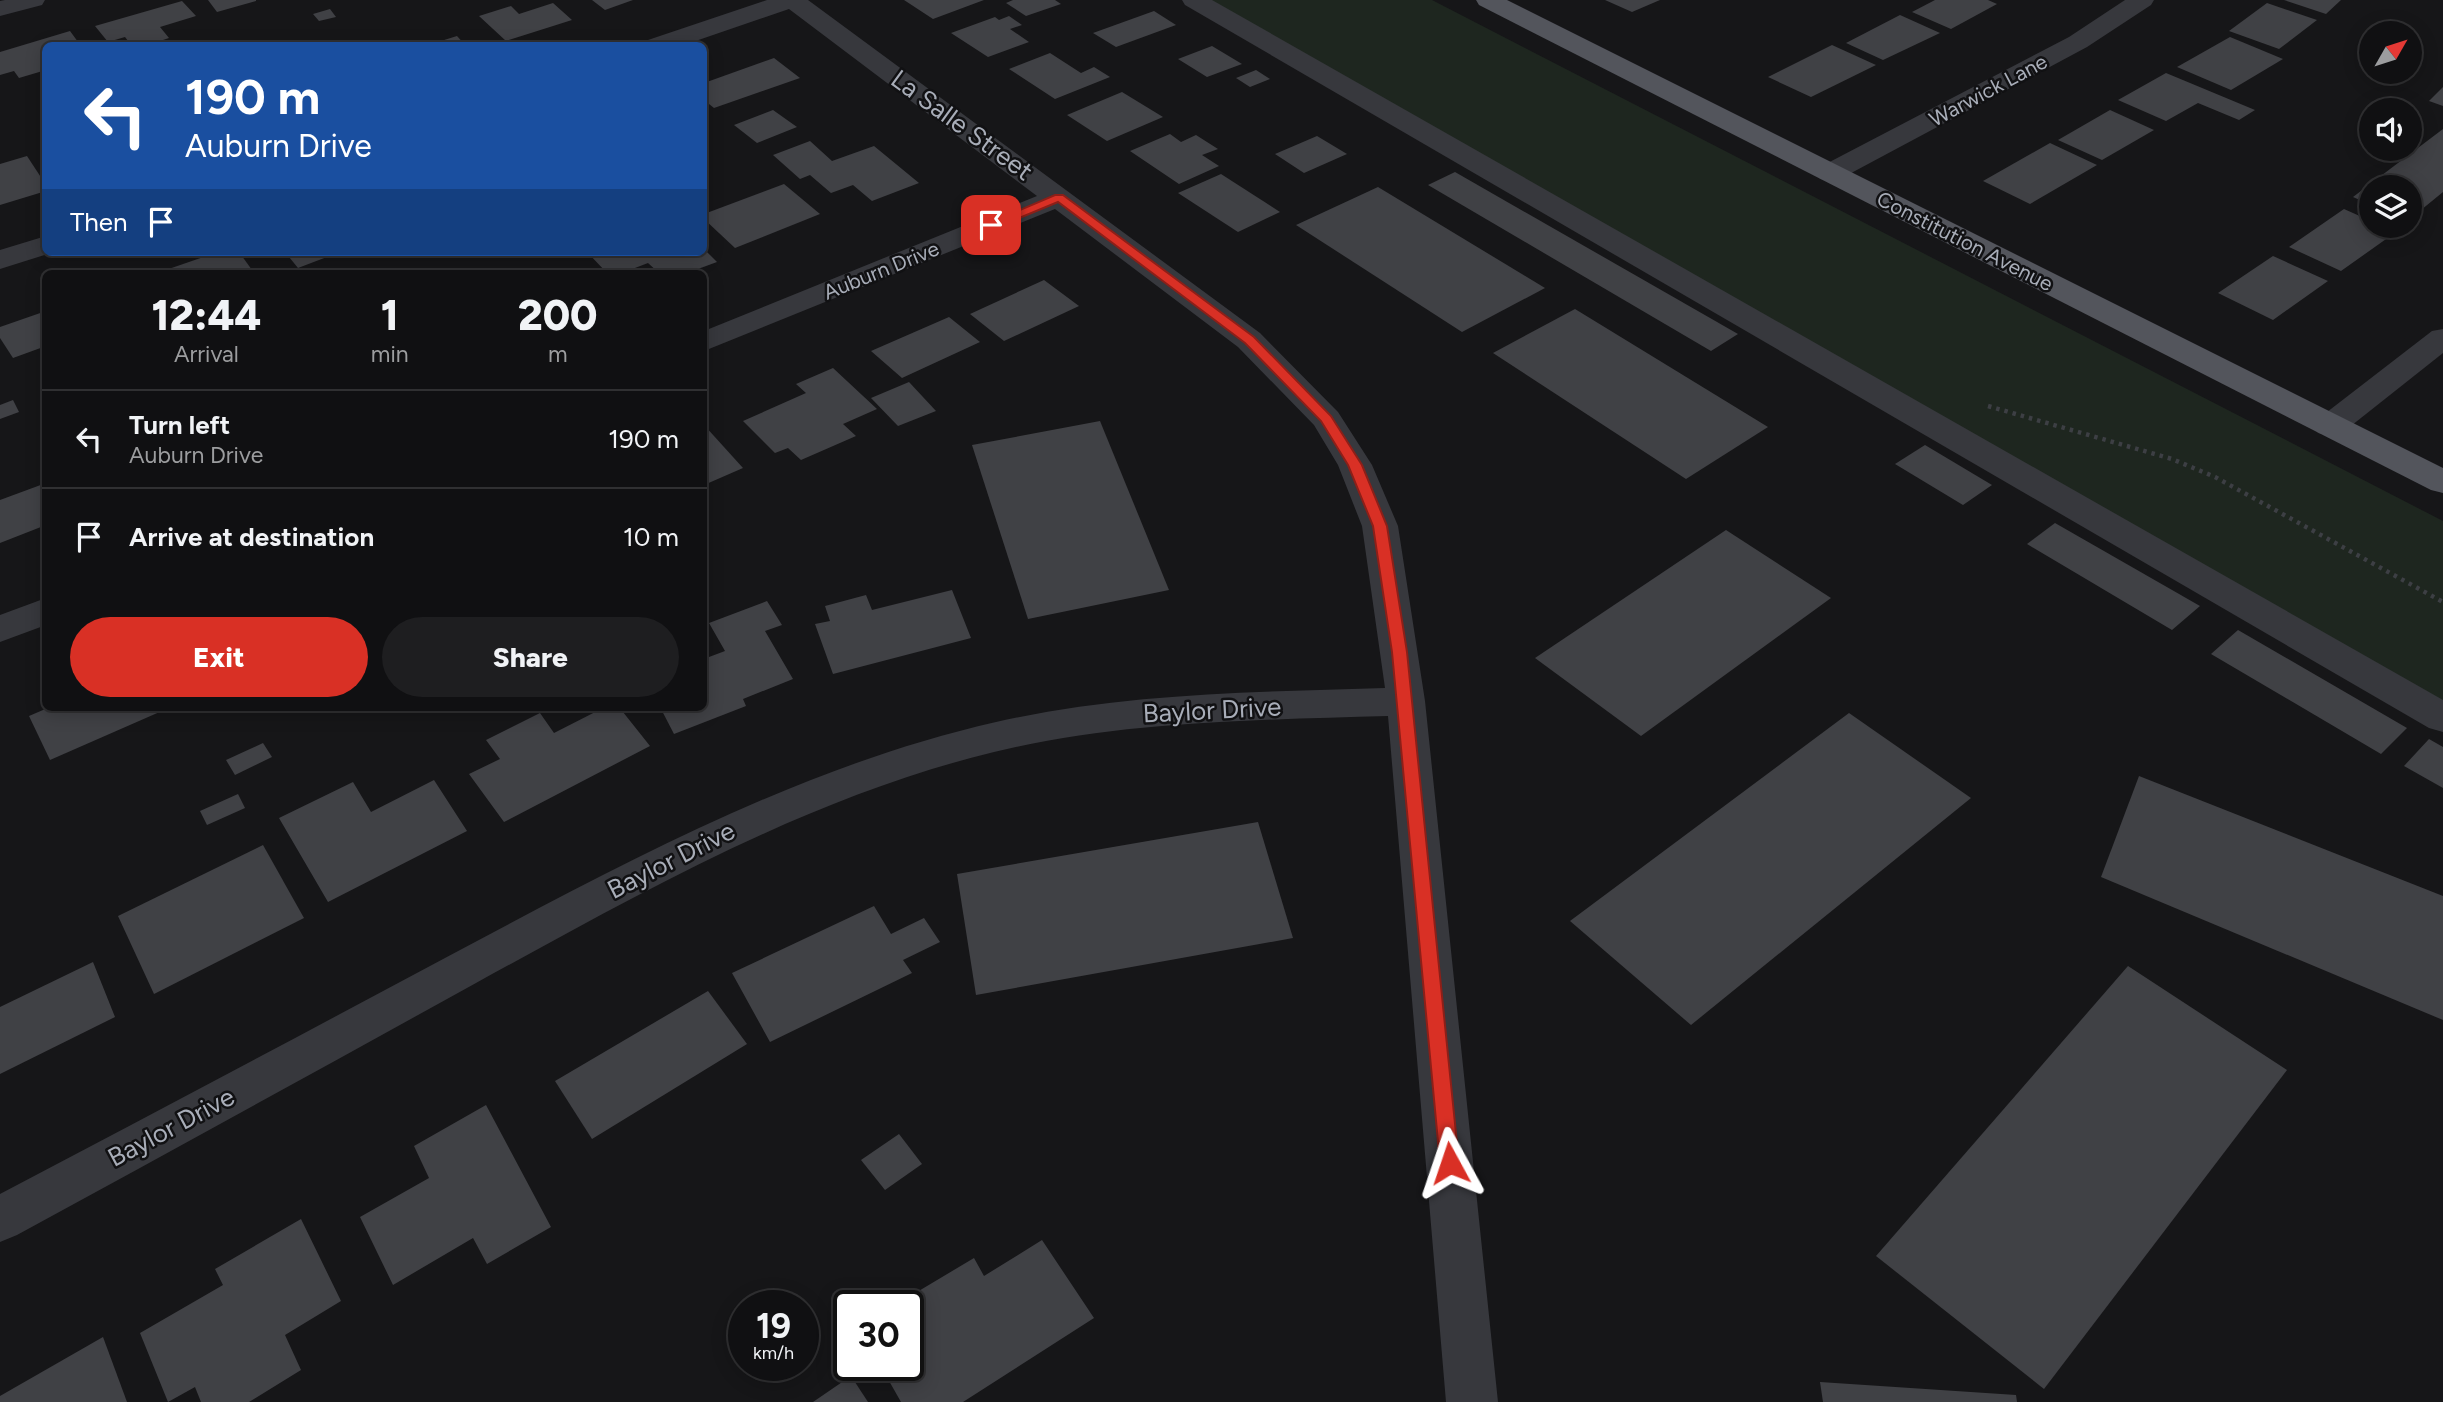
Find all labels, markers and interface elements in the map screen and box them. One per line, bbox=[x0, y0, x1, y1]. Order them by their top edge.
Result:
north arrow bbox=[2359, 21, 2422, 84]
map controls bbox=[2359, 21, 2422, 238]
street label: Warwick Lane bbox=[1925, 48, 2051, 132]
street label: La Salle Street bbox=[885, 63, 1039, 187]
text: 190 m bbox=[185, 67, 320, 126]
icon: left bbox=[70, 70, 161, 161]
button: sound bbox=[2359, 98, 2422, 161]
text: Auburn Drive bbox=[185, 127, 372, 165]
button: layers bbox=[2359, 175, 2422, 238]
street label: Constitution Avenue bbox=[1873, 186, 2057, 296]
pin bbox=[961, 195, 1021, 255]
icon: arrive bbox=[142, 203, 180, 241]
text: Then bbox=[70, 206, 128, 238]
icon: arrive bbox=[972, 206, 1010, 244]
street label: Auburn Drive bbox=[820, 235, 942, 305]
text: 12:44 bbox=[151, 290, 261, 341]
text: 1 bbox=[381, 290, 399, 341]
text: 200 bbox=[518, 290, 598, 341]
text: Arrival bbox=[174, 340, 239, 368]
text: min bbox=[371, 340, 409, 368]
text: m bbox=[548, 340, 568, 368]
text: Turn left bbox=[129, 409, 230, 441]
icon: left bbox=[70, 420, 108, 458]
text: 190 m bbox=[608, 423, 679, 455]
text: Auburn Drive bbox=[129, 441, 263, 469]
icon: arrive bbox=[70, 518, 108, 556]
text: Arrive at destination bbox=[129, 521, 374, 553]
text: 10 m bbox=[623, 521, 679, 553]
button: Exit bbox=[70, 617, 368, 697]
button: Share bbox=[382, 617, 679, 697]
street label: Baylor Drive bbox=[1142, 690, 1282, 730]
street label: Baylor Drive bbox=[602, 814, 740, 906]
street label: Baylor Drive bbox=[102, 1080, 240, 1174]
position arrow bbox=[1413, 1126, 1487, 1200]
speed limit sign: 30 bbox=[833, 1290, 924, 1381]
text: 19 bbox=[756, 1305, 791, 1347]
text: km/h bbox=[753, 1342, 794, 1364]

